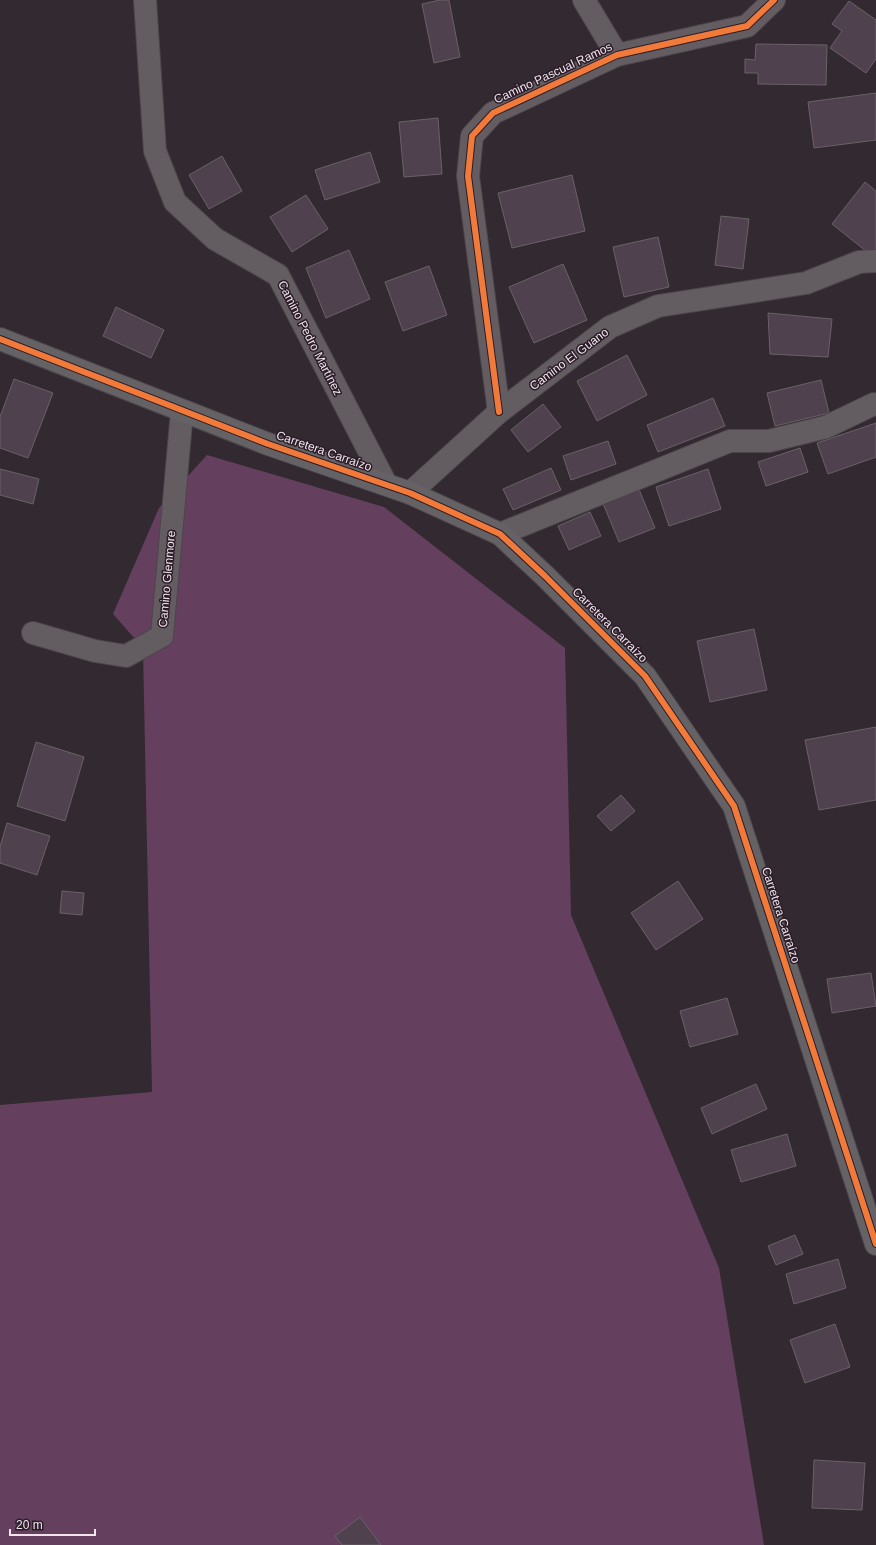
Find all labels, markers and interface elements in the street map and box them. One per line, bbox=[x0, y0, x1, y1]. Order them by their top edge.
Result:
street label: Camino Pascual Ramos bbox=[492, 39, 614, 107]
street label: Camino Pedro Martínez bbox=[275, 278, 345, 398]
street label: Camino El Guano bbox=[527, 325, 611, 393]
street label: Carretera Carraízo bbox=[274, 428, 374, 474]
street label: Camino Glenmore bbox=[156, 530, 178, 628]
street label: Carretera Carraízo bbox=[570, 585, 651, 666]
street label: Carretera Carraízo bbox=[759, 865, 803, 965]
scale bar bbox=[10, 1511, 95, 1537]
text: 20 m bbox=[16, 1518, 43, 1532]

